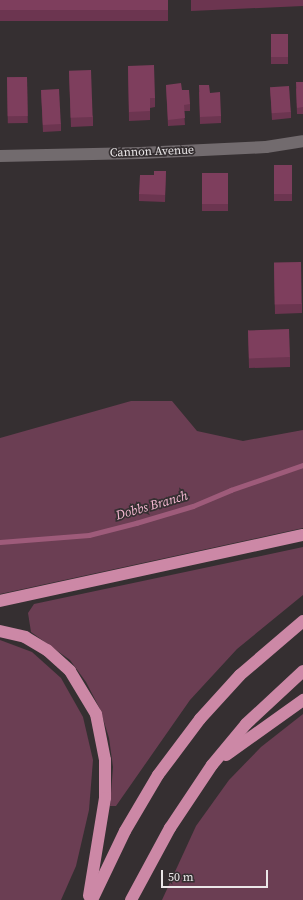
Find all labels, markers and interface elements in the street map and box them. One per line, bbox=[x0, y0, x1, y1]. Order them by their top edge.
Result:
street label: Cannon Avenue bbox=[110, 143, 194, 161]
water label: Dobbs Branch bbox=[114, 488, 190, 524]
scale bar bbox=[163, 862, 270, 888]
text: 50 m bbox=[168, 869, 194, 885]

